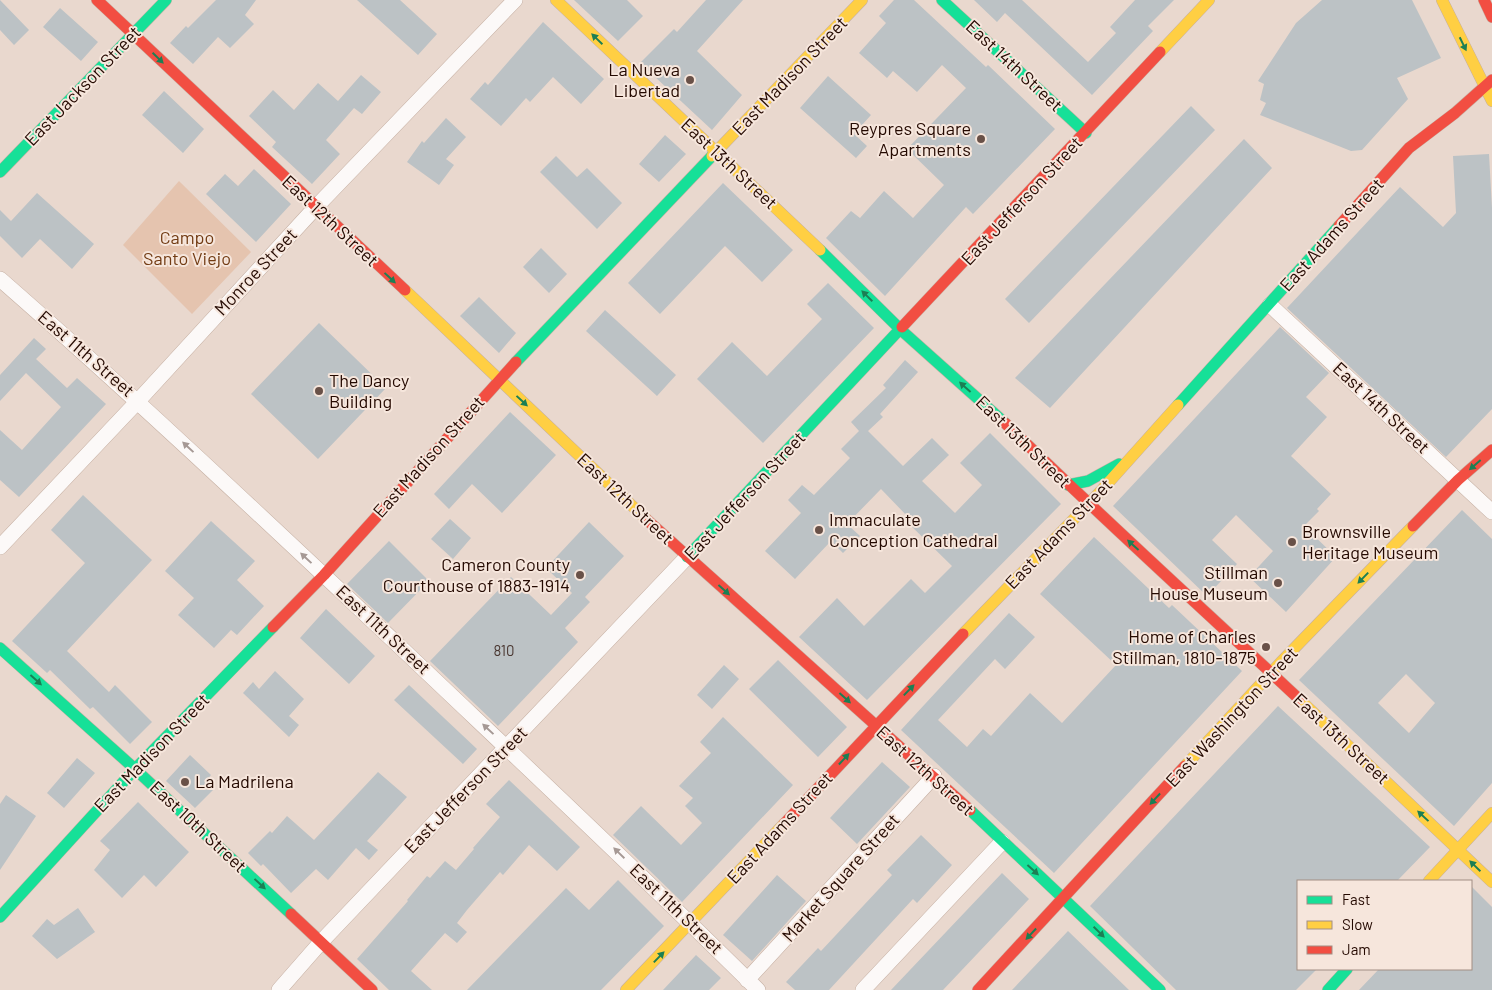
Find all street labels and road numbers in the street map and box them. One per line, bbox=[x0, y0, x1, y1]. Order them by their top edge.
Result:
street label: East Madison Street bbox=[727, 11, 851, 139]
street label: East 14th Street bbox=[962, 15, 1068, 116]
street label: East Jackson Street bbox=[20, 21, 145, 150]
street label: East 13th Street bbox=[677, 113, 782, 213]
street label: East Jefferson Street bbox=[956, 131, 1087, 269]
street label: East 12th Street bbox=[278, 170, 383, 271]
street label: East Adams Street bbox=[1275, 173, 1388, 296]
street label: Monroe Street bbox=[209, 223, 301, 319]
street label: East 11th Street bbox=[34, 305, 139, 401]
street label: East 14th Street bbox=[1329, 357, 1435, 458]
street label: East 13th Street bbox=[972, 390, 1076, 492]
street label: East Madison Street bbox=[368, 391, 489, 522]
street label: East Jefferson Street bbox=[679, 426, 810, 564]
street label: East 12th Street bbox=[573, 448, 678, 549]
street label: East Adams Street bbox=[1000, 474, 1117, 593]
street label: East 11th Street bbox=[332, 580, 435, 678]
street label: East Washington Street bbox=[1161, 642, 1302, 791]
street label: East Madison Street bbox=[89, 688, 213, 816]
street label: East 13th Street bbox=[1289, 688, 1394, 788]
street label: East Jefferson Street bbox=[399, 721, 531, 857]
street label: East 12th Street bbox=[872, 721, 979, 820]
street label: East Adams Street bbox=[722, 767, 837, 888]
street label: East 10th Street bbox=[146, 776, 252, 877]
street label: Market Square Street bbox=[777, 809, 904, 946]
street label: East 11th Street bbox=[626, 859, 728, 958]

